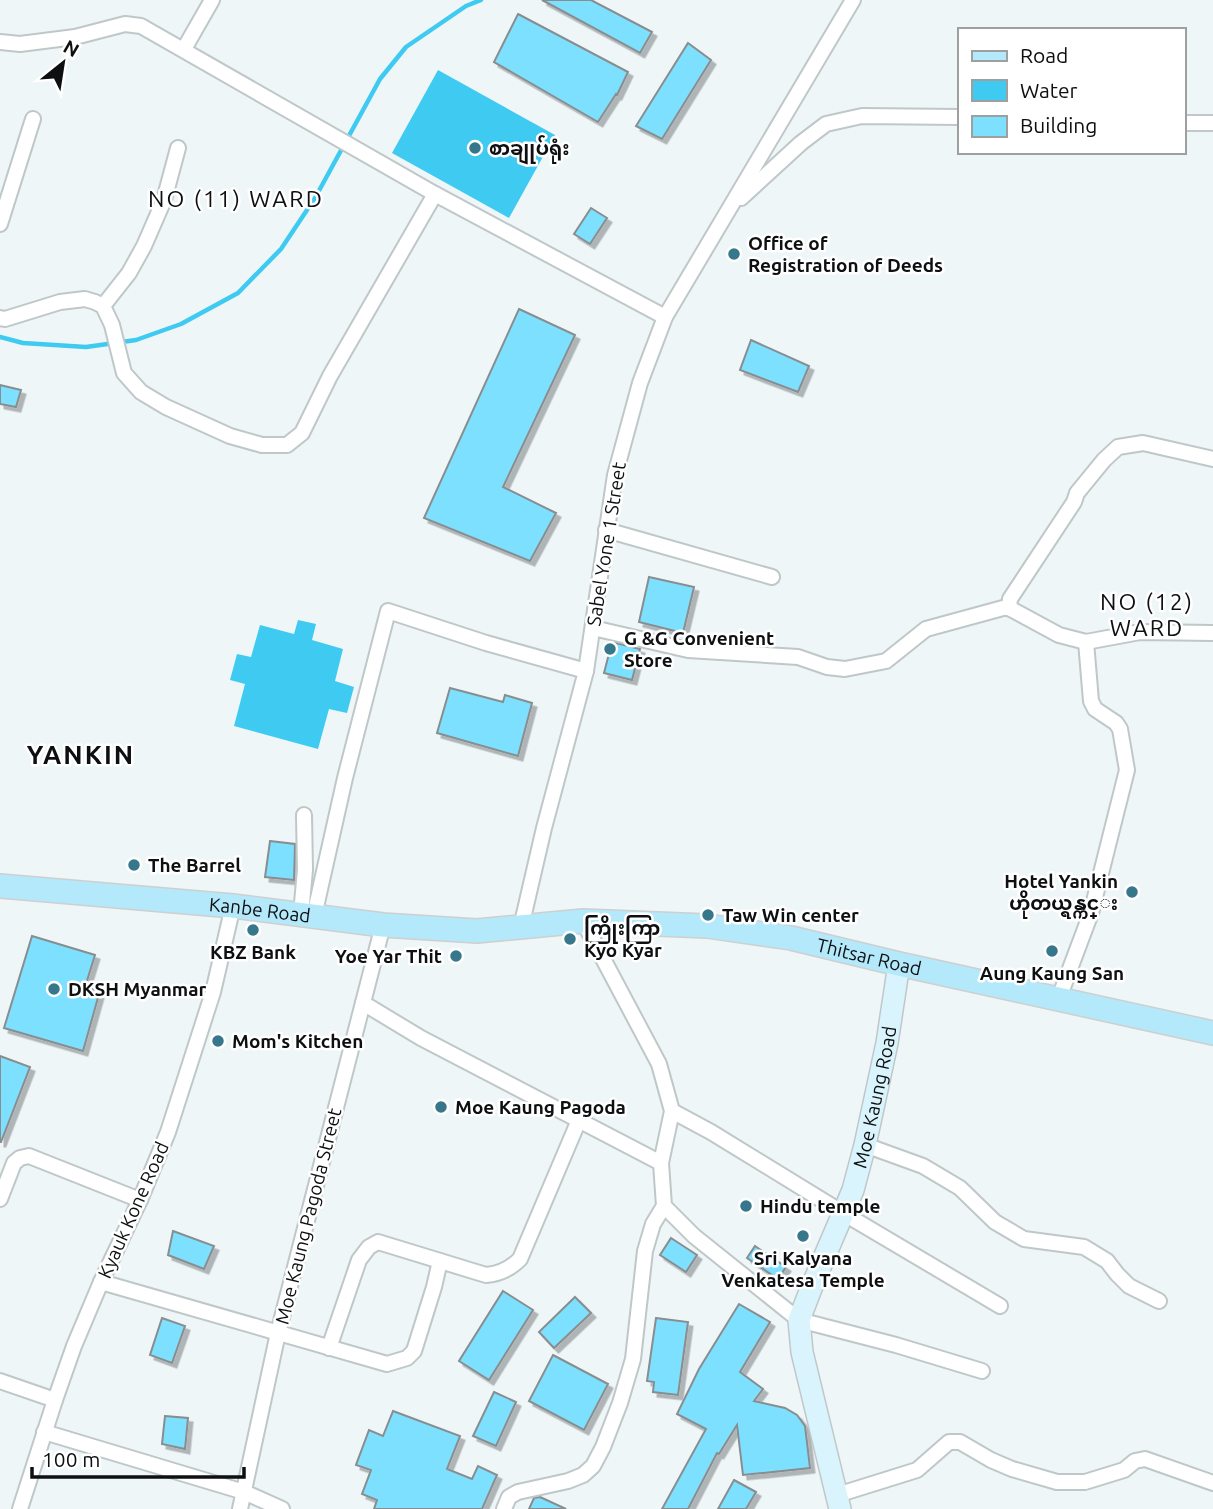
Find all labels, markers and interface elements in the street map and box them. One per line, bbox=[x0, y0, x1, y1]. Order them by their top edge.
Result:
north arrow bbox=[28, 28, 98, 98]
legend bbox=[958, 28, 1185, 154]
text: N bbox=[60, 35, 83, 61]
text: Road bbox=[1020, 43, 1068, 67]
text: Water bbox=[1020, 78, 1078, 102]
text: Building bbox=[1020, 113, 1097, 137]
place label: စာချုပ်ရုံး bbox=[489, 135, 569, 165]
marker: စာချုပ်ရုံး bbox=[467, 140, 483, 156]
district label: NO (11) WARD bbox=[148, 186, 324, 212]
place label: Office of Registration of Deeds bbox=[748, 232, 943, 276]
marker: Office of Registration of Deeds bbox=[726, 246, 742, 262]
street label: Sabel Yone 1 Street bbox=[582, 460, 630, 628]
district label: NO (12) WARD bbox=[1100, 589, 1194, 640]
place label: G &G Convenient Store bbox=[624, 627, 774, 671]
marker: G &G Convenient Store bbox=[602, 641, 618, 657]
district label: YANKIN bbox=[27, 740, 135, 769]
place label: The Barrel bbox=[148, 854, 241, 876]
marker: The Barrel bbox=[126, 857, 142, 873]
place label: Hotel Yankin ဟိုတယ္ရန္ကင္း bbox=[1004, 870, 1118, 919]
marker: Hotel Yankin ဟိုတယ္ရန္ကင္း bbox=[1124, 884, 1140, 900]
street label: Kanbe Road bbox=[208, 893, 312, 927]
place label: Taw Win center bbox=[722, 904, 859, 926]
marker: Taw Win center bbox=[700, 907, 716, 923]
place label: ကြိုးကြာ Kyo Kyar bbox=[584, 915, 662, 961]
marker: KBZ Bank bbox=[245, 922, 261, 938]
marker: ကြိုးကြာ Kyo Kyar bbox=[562, 931, 578, 947]
street label: Thitsar Road bbox=[815, 934, 924, 980]
place label: KBZ Bank bbox=[210, 941, 296, 963]
marker: Aung Kaung San bbox=[1044, 943, 1060, 959]
place label: Yoe Yar Thit bbox=[335, 945, 442, 967]
marker: Yoe Yar Thit bbox=[448, 948, 464, 964]
place label: Aung Kaung San bbox=[980, 962, 1124, 984]
place label: DKSH Myanmar bbox=[68, 978, 207, 1000]
marker: DKSH Myanmar bbox=[46, 981, 62, 997]
street label: Moe Kaung Road bbox=[848, 1025, 900, 1170]
place label: Mom's Kitchen bbox=[232, 1030, 363, 1052]
marker: Mom's Kitchen bbox=[210, 1033, 226, 1049]
place label: Moe Kaung Pagoda bbox=[455, 1096, 626, 1118]
marker: Moe Kaung Pagoda bbox=[433, 1099, 449, 1115]
street label: Moe Kaung Pagoda Street bbox=[270, 1105, 346, 1326]
street label: Kyauk Kone Road bbox=[93, 1138, 173, 1282]
place label: Hindu temple bbox=[760, 1195, 881, 1217]
marker: Hindu temple bbox=[738, 1198, 754, 1214]
marker: Sri Kalyana Venkatesa Temple bbox=[795, 1228, 811, 1244]
place label: Sri Kalyana Venkatesa Temple bbox=[721, 1247, 885, 1291]
scale bar bbox=[32, 1436, 243, 1480]
text: 100 m bbox=[42, 1447, 100, 1471]

